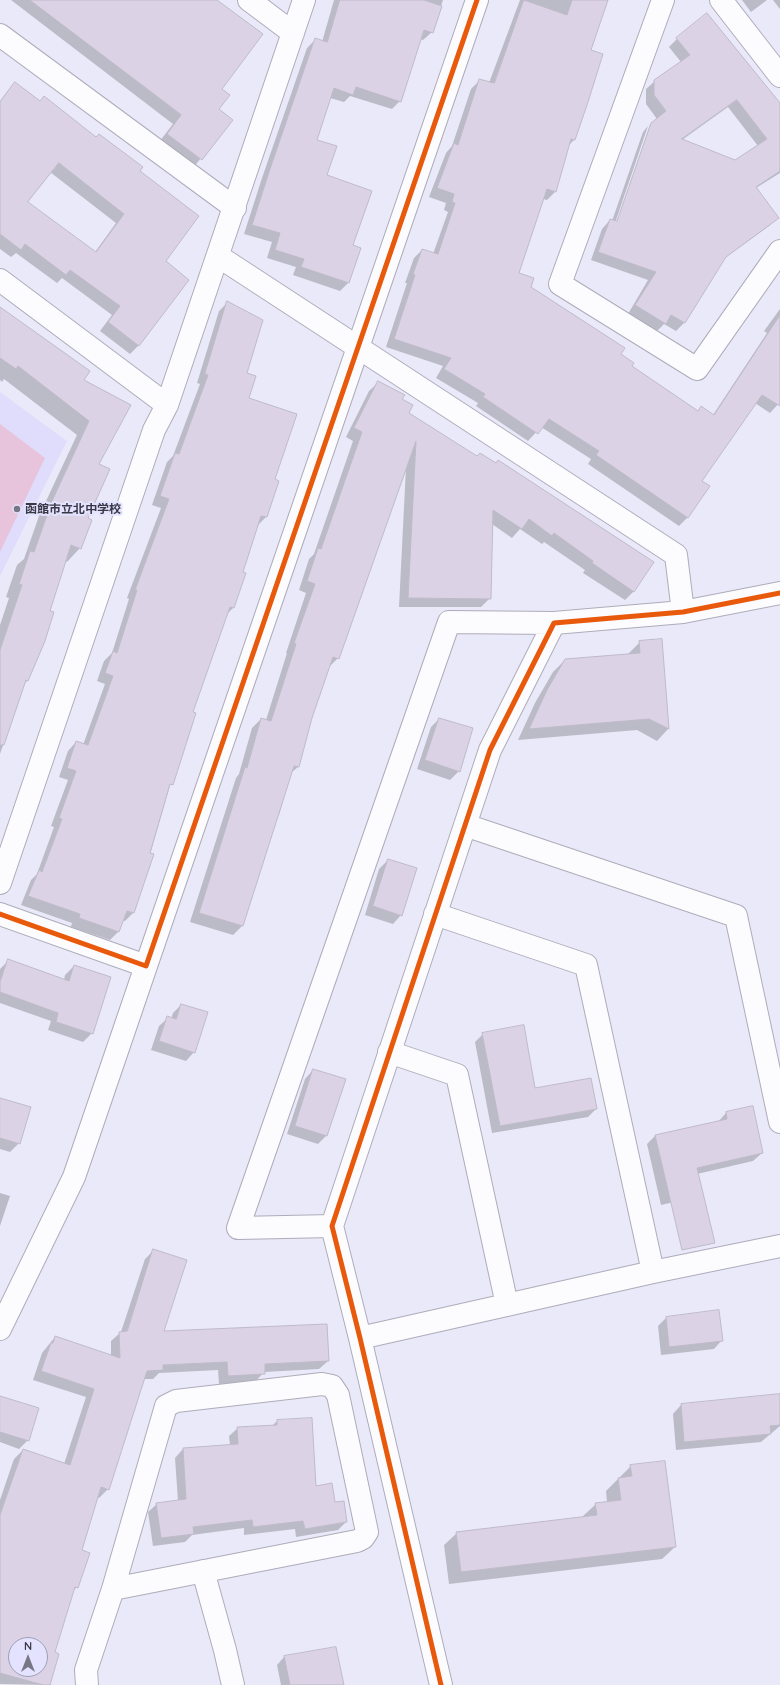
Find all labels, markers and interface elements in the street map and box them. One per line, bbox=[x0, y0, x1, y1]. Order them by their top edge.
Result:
place label: 函館市立北中学校 bbox=[25, 502, 121, 516]
marker: 函館市立北中学校 bbox=[12, 504, 22, 514]
north arrow bbox=[8, 1637, 48, 1677]
text: N bbox=[24, 1639, 32, 1653]

